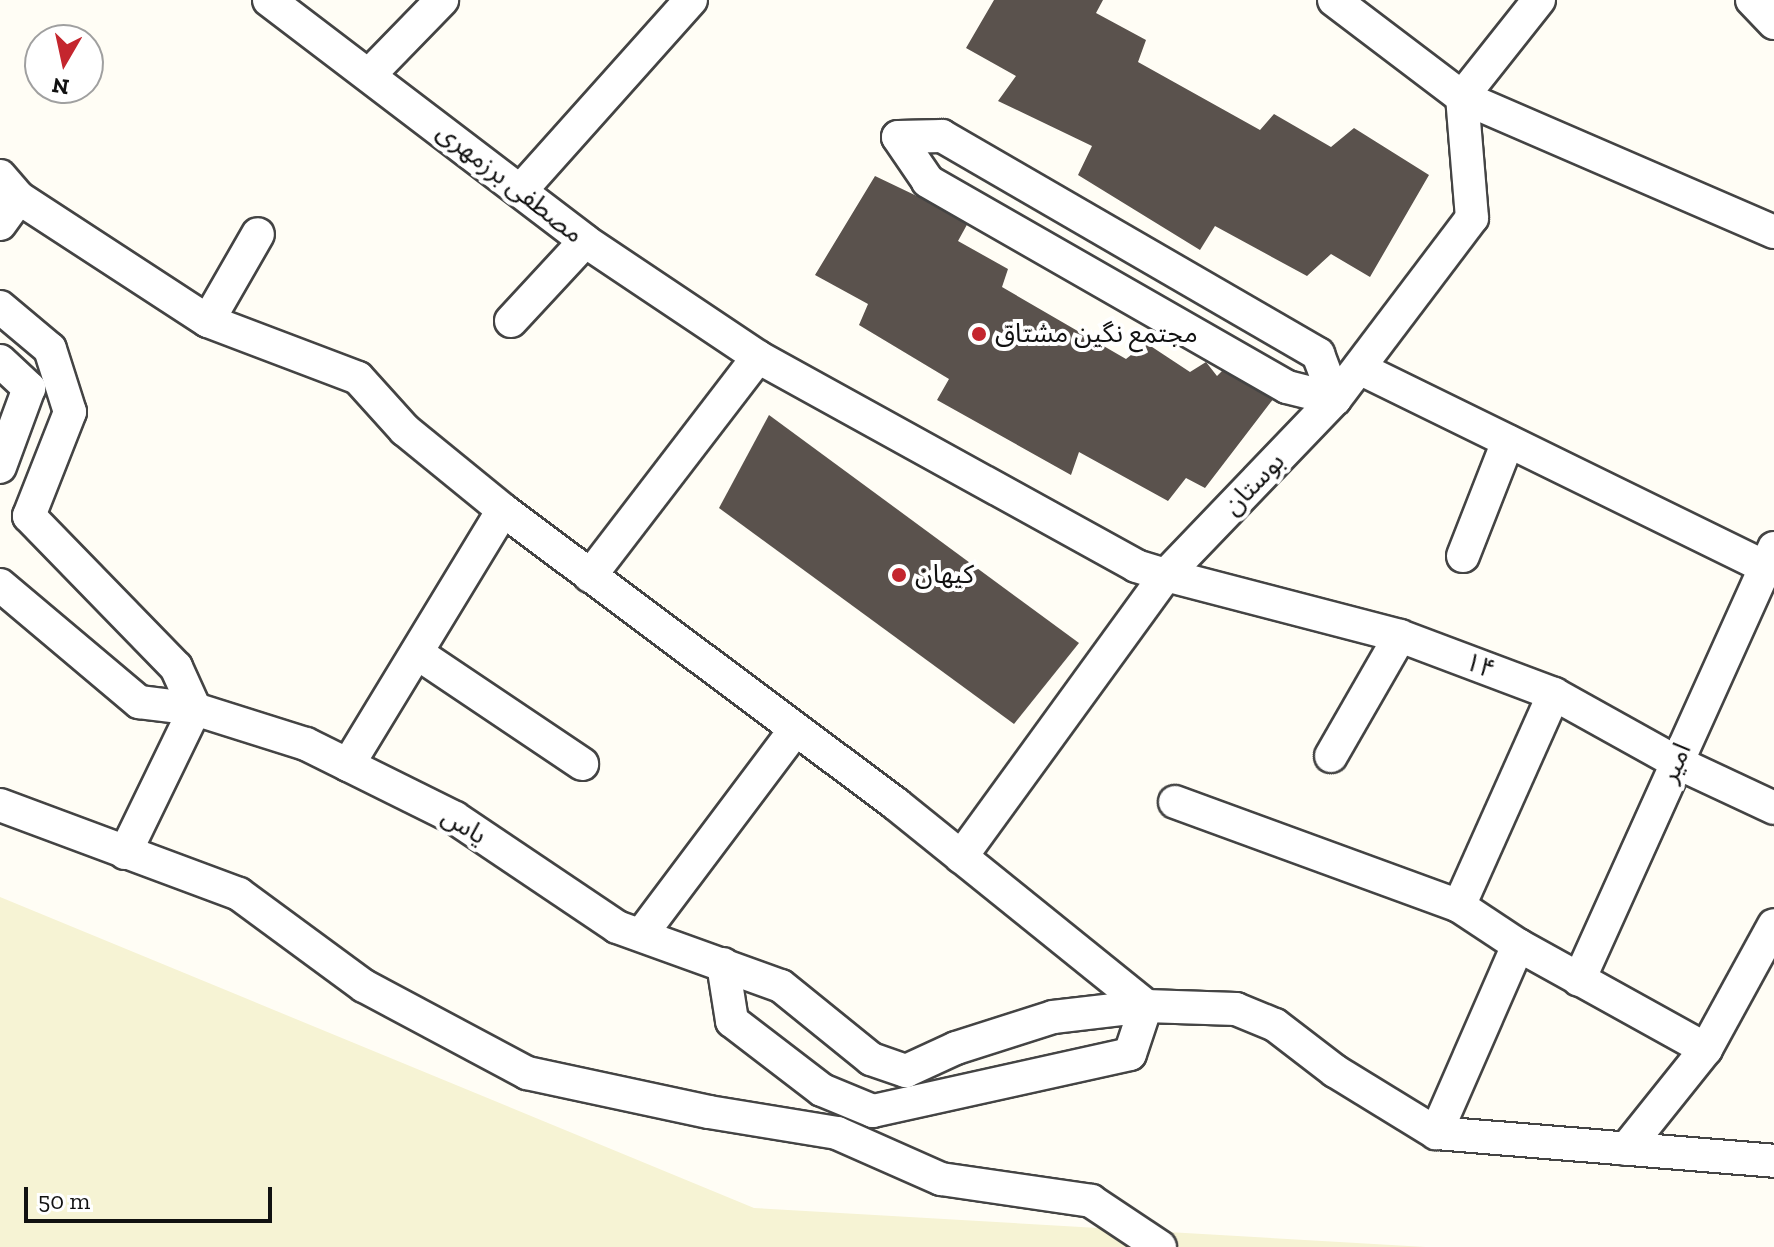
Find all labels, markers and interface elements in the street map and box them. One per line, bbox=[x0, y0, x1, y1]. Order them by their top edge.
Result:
north arrow bbox=[24, 24, 104, 104]
text: N bbox=[50, 72, 71, 101]
street label: مصطفی برزمهری bbox=[431, 116, 589, 250]
place label: مجتمع نگین مشتاق bbox=[995, 318, 1198, 350]
marker: مجتمع نگین مشتاق bbox=[970, 325, 988, 343]
street label: بوستان bbox=[1217, 446, 1291, 522]
place label: کیهان bbox=[915, 559, 974, 591]
marker: کیهان bbox=[890, 566, 908, 584]
street label: ۱۴ bbox=[1461, 646, 1499, 686]
street label: امیر bbox=[1654, 738, 1698, 788]
street label: یاس bbox=[436, 801, 492, 851]
scale bar bbox=[28, 1171, 276, 1221]
text: 50 m bbox=[38, 1186, 90, 1215]

